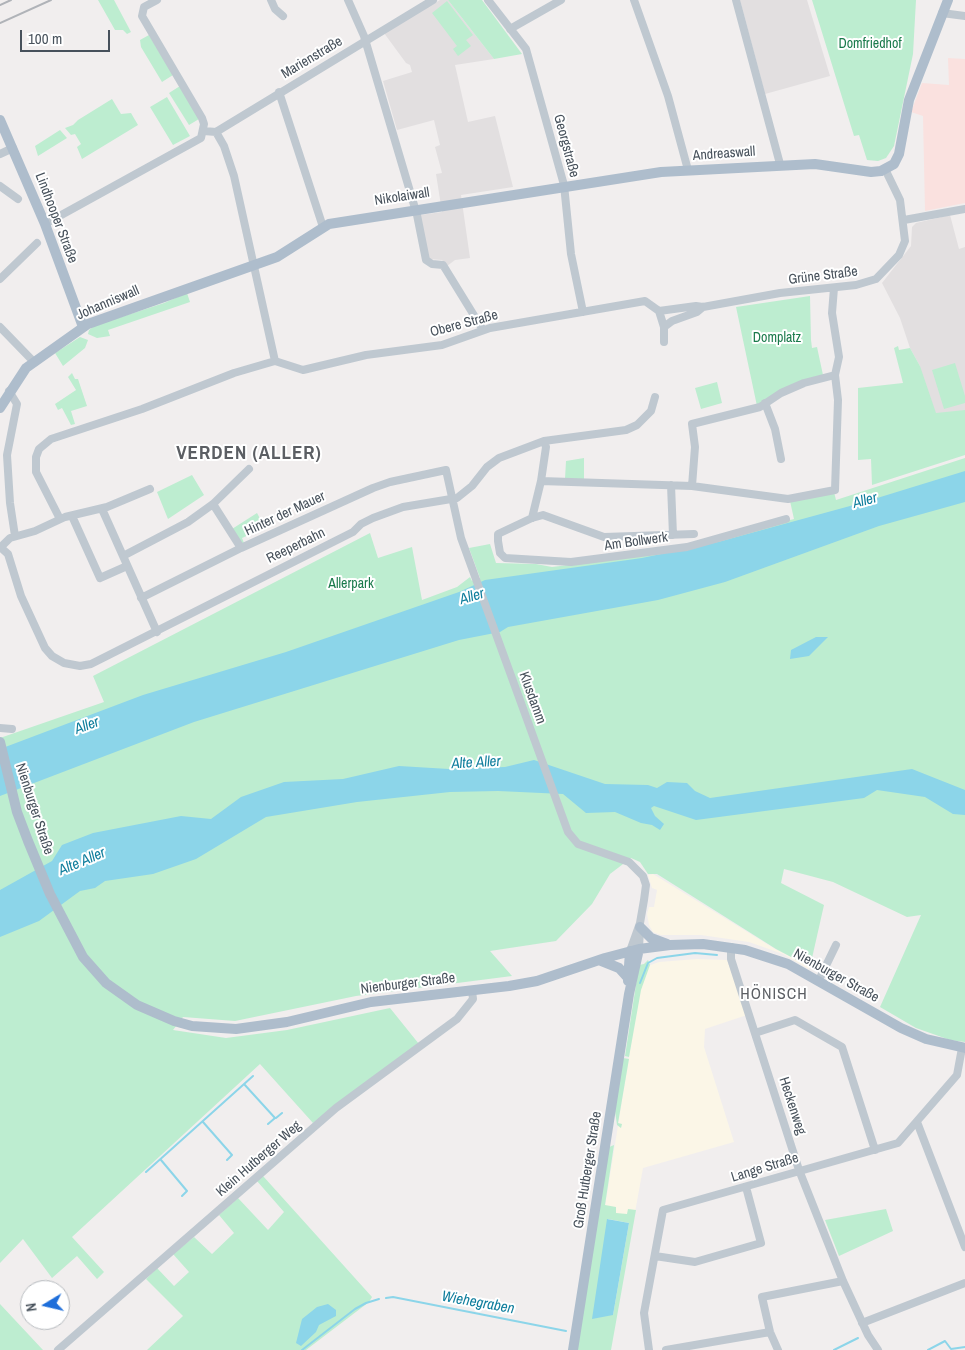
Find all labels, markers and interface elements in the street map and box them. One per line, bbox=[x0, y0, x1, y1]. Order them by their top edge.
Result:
scale bar bbox=[22, 20, 112, 52]
text: 100 m bbox=[28, 28, 62, 49]
street label: Marienstraße bbox=[278, 33, 346, 83]
park label: Domfriedhof bbox=[838, 36, 902, 52]
street label: Georgstraße bbox=[550, 113, 582, 179]
street label: Andreaswall bbox=[692, 143, 756, 165]
street label: Lindhooper Straße bbox=[31, 170, 81, 266]
street label: Nikolaiwall bbox=[373, 184, 431, 210]
street label: Grüne Straße bbox=[787, 263, 859, 289]
street label: Johanniswall bbox=[74, 282, 142, 324]
street label: Obere Straße bbox=[428, 307, 500, 341]
park label: Domplatz bbox=[753, 330, 801, 346]
district label: VERDEN (ALLER) bbox=[174, 443, 324, 465]
street label: Hinter der Mauer bbox=[242, 488, 328, 540]
water label: Aller bbox=[851, 489, 879, 513]
street label: Reeperbahn bbox=[264, 525, 328, 567]
street label: Am Bollwerk bbox=[603, 529, 669, 555]
park label: Allerpark bbox=[328, 576, 374, 592]
water label: Aller bbox=[458, 585, 486, 609]
street label: Klusdamm bbox=[515, 670, 549, 726]
water label: Aller bbox=[72, 713, 102, 739]
water label: Alte Aller bbox=[451, 753, 501, 773]
street label: Nienburger Straße bbox=[11, 761, 57, 857]
water label: Alte Aller bbox=[56, 844, 108, 880]
street label: Nienburger Straße bbox=[790, 946, 882, 1006]
street label: Nienburger Straße bbox=[360, 970, 456, 998]
district label: HÖNISCH bbox=[739, 985, 809, 1005]
street label: Heckenweg bbox=[775, 1075, 809, 1137]
street label: Groß Hutberger Straße bbox=[570, 1110, 606, 1230]
street label: Klein Hutberger Weg bbox=[213, 1118, 305, 1200]
street label: Lange Straße bbox=[729, 1150, 801, 1186]
north arrow bbox=[20, 1280, 70, 1330]
water label: Wiehegraben bbox=[440, 1288, 516, 1318]
text: N bbox=[22, 1302, 41, 1313]

